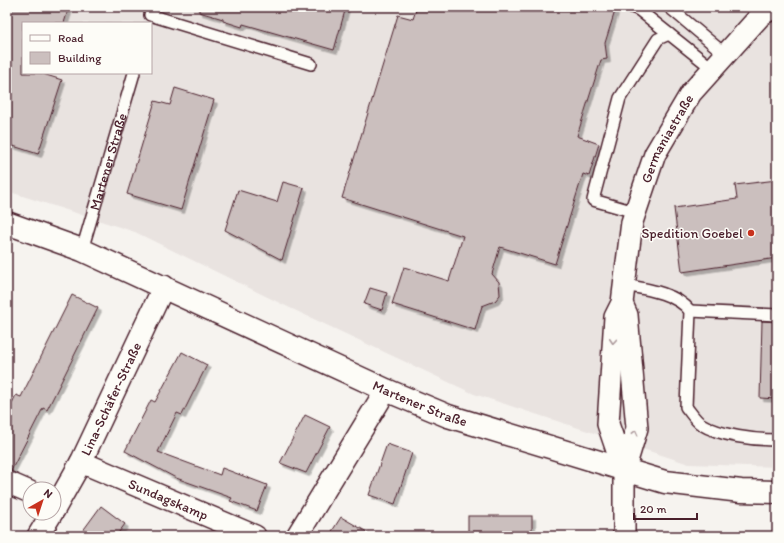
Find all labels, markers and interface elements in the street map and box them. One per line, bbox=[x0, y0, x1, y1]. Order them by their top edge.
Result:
legend bbox=[22, 22, 152, 74]
text: Road bbox=[58, 31, 84, 45]
text: Building bbox=[58, 51, 102, 65]
street label: Germaniastraße bbox=[638, 91, 698, 185]
street label: Martener Straße bbox=[86, 111, 131, 212]
place label: Spedition Goebel bbox=[641, 225, 743, 242]
marker: Spedition Goebel bbox=[746, 228, 756, 238]
one-way arrow bbox=[609, 338, 618, 344]
street label: Lina-Schäfer-Straße bbox=[77, 339, 145, 458]
street label: Martener Straße bbox=[370, 377, 469, 430]
one-way arrow bbox=[631, 430, 639, 437]
street label: Sundagskamp bbox=[126, 475, 211, 524]
north arrow bbox=[22, 481, 62, 521]
text: N bbox=[41, 486, 55, 501]
scale bar bbox=[634, 495, 697, 521]
text: 20 m bbox=[640, 502, 667, 516]

